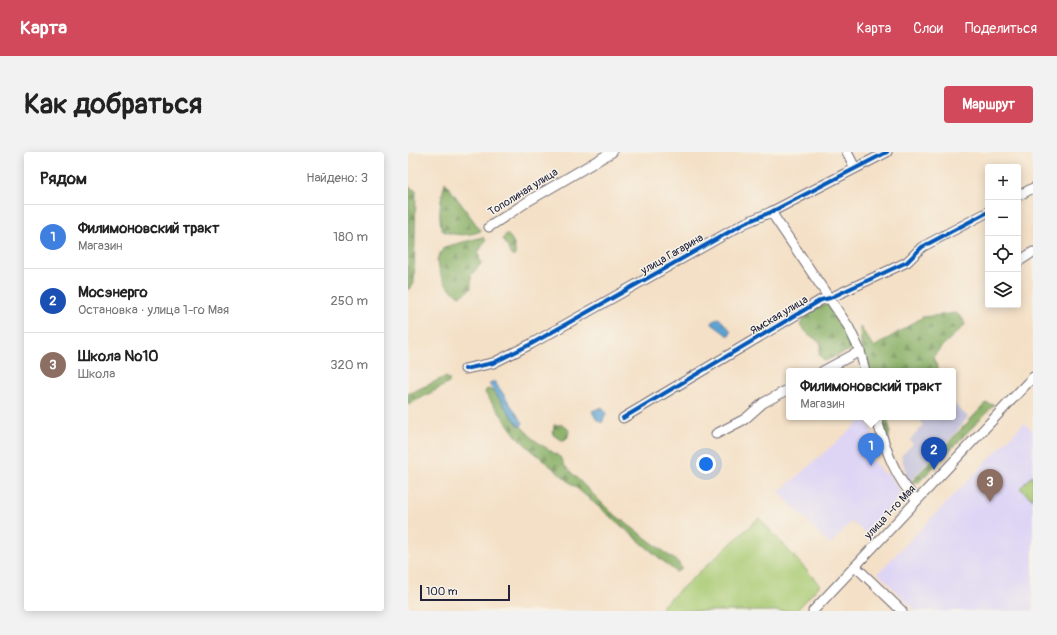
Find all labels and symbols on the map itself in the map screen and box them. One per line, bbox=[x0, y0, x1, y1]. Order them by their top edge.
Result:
street label: Тополиная улица bbox=[486, 165, 560, 219]
street label: улица Гагарина bbox=[638, 231, 705, 278]
street label: Ямская улица bbox=[748, 293, 810, 337]
pin: 1 bbox=[858, 433, 884, 466]
pin: 2 bbox=[921, 437, 947, 470]
your location bbox=[696, 454, 716, 474]
pin: 3 bbox=[977, 469, 1003, 502]
street label: улица 1-го Мая bbox=[861, 482, 918, 542]
scale bar bbox=[420, 583, 510, 602]

